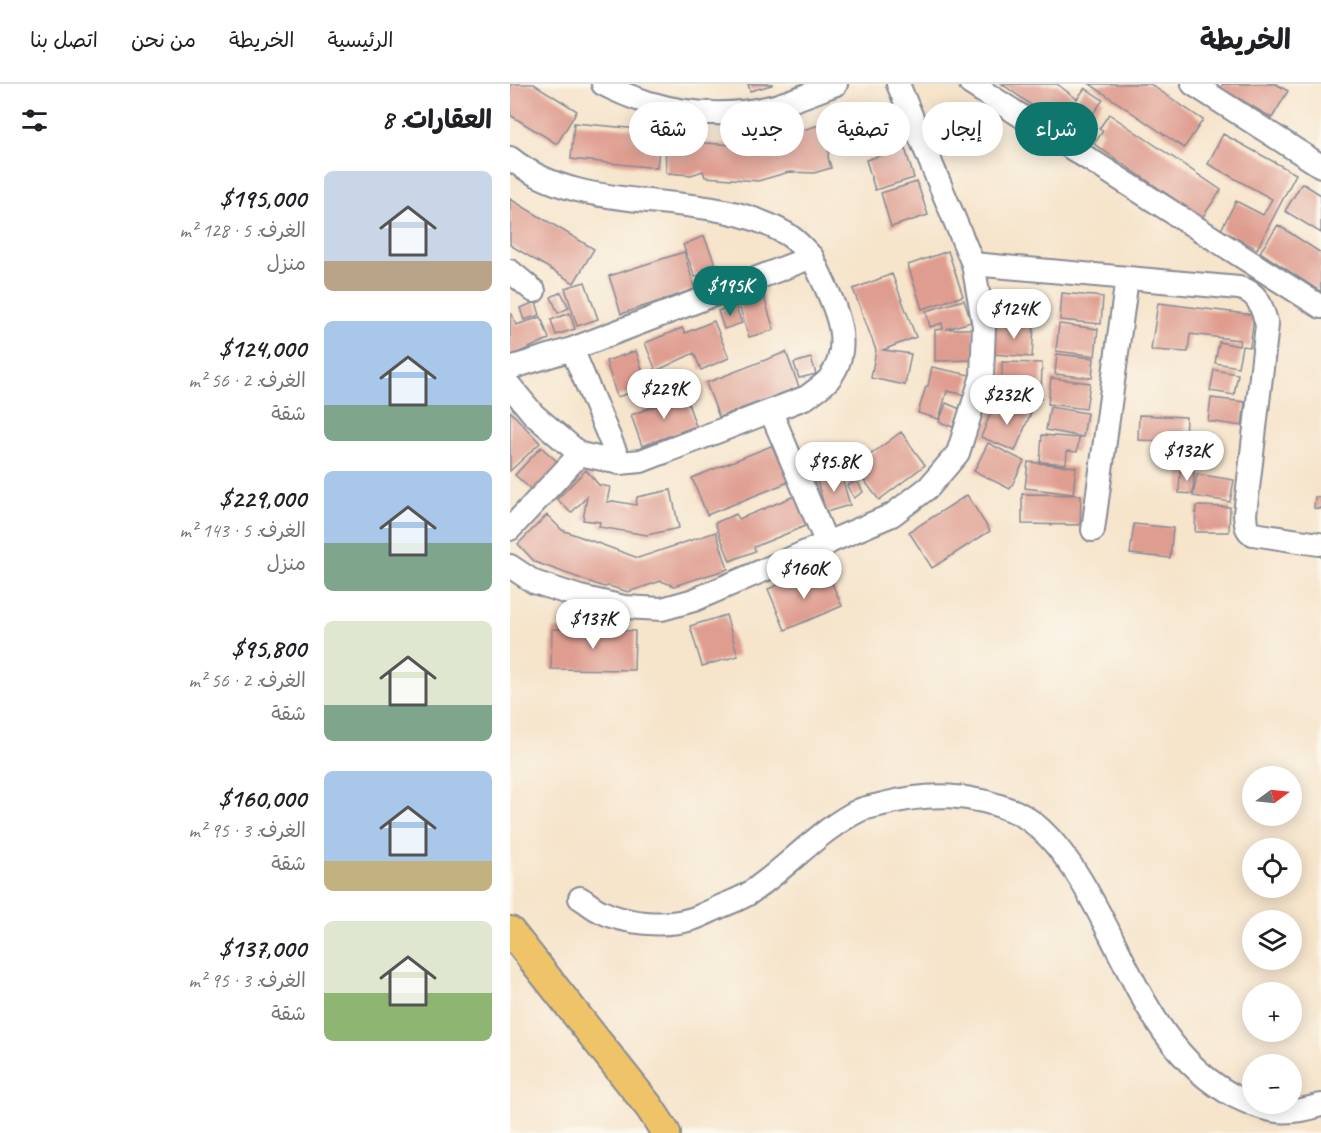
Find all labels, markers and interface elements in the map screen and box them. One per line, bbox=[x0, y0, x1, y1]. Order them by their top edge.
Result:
text: الخريطة bbox=[1200, 22, 1291, 57]
text: اتصل بنا bbox=[30, 27, 98, 53]
text: من نحن bbox=[131, 27, 196, 53]
text: الخريطة bbox=[229, 27, 295, 53]
text: الرئيسية bbox=[328, 27, 393, 53]
chip: شقة bbox=[629, 102, 708, 156]
chip: جديد bbox=[720, 102, 804, 156]
chip: تصفية bbox=[816, 102, 910, 156]
chip: إيجار bbox=[922, 102, 1003, 156]
chip: شراء bbox=[1015, 102, 1098, 156]
text: العقارات: 8 bbox=[382, 103, 492, 136]
icon: filters bbox=[18, 104, 51, 137]
text: $195,000 bbox=[220, 182, 306, 215]
icon: home bbox=[372, 195, 444, 267]
text: الغرف: 5 · 128 m² bbox=[179, 218, 306, 243]
text: منزل bbox=[267, 251, 306, 276]
pin: $195K bbox=[688, 266, 772, 317]
text: $195K bbox=[707, 273, 753, 298]
pin: $124K bbox=[972, 289, 1056, 340]
text: $124K bbox=[991, 296, 1037, 321]
text: $124,000 bbox=[219, 332, 306, 365]
icon: home bbox=[372, 345, 444, 417]
text: الغرف: 2 · 56 m² bbox=[188, 368, 306, 393]
pin: $229K bbox=[622, 369, 706, 420]
pin: $232K bbox=[965, 375, 1049, 426]
text: $229K bbox=[641, 376, 687, 401]
text: $232K bbox=[984, 382, 1030, 407]
text: شقة bbox=[271, 401, 306, 426]
pin: $132K bbox=[1145, 431, 1229, 482]
text: $132K bbox=[1164, 438, 1210, 463]
pin: $95.8K bbox=[785, 442, 883, 493]
text: $95.8K bbox=[809, 449, 859, 474]
text: $229,000 bbox=[219, 482, 306, 515]
icon: home bbox=[372, 495, 444, 567]
text: الغرف: 5 · 143 m² bbox=[179, 518, 306, 543]
pin: $160K bbox=[762, 549, 846, 600]
text: منزل bbox=[267, 551, 306, 576]
text: $160K bbox=[781, 556, 827, 581]
pin: $137K bbox=[551, 599, 635, 650]
text: $137K bbox=[570, 606, 616, 631]
text: $95,800 bbox=[231, 632, 306, 665]
icon: home bbox=[372, 645, 444, 717]
text: الغرف: 2 · 56 m² bbox=[188, 668, 306, 693]
text: شقة bbox=[271, 701, 306, 726]
north arrow bbox=[1242, 766, 1302, 826]
map controls bbox=[1242, 766, 1302, 1114]
text: $160,000 bbox=[218, 782, 306, 815]
icon: home bbox=[372, 795, 444, 867]
text: الغرف: 3 · 95 m² bbox=[188, 818, 306, 843]
button: locate bbox=[1242, 838, 1302, 898]
text: شقة bbox=[271, 851, 306, 876]
button: layers bbox=[1242, 910, 1302, 970]
text: $137,000 bbox=[219, 932, 306, 965]
icon: home bbox=[372, 945, 444, 1017]
text: الغرف: 3 · 95 m² bbox=[188, 968, 306, 993]
button: + bbox=[1242, 982, 1302, 1042]
text: شقة bbox=[271, 1001, 306, 1026]
button: − bbox=[1242, 1054, 1302, 1114]

